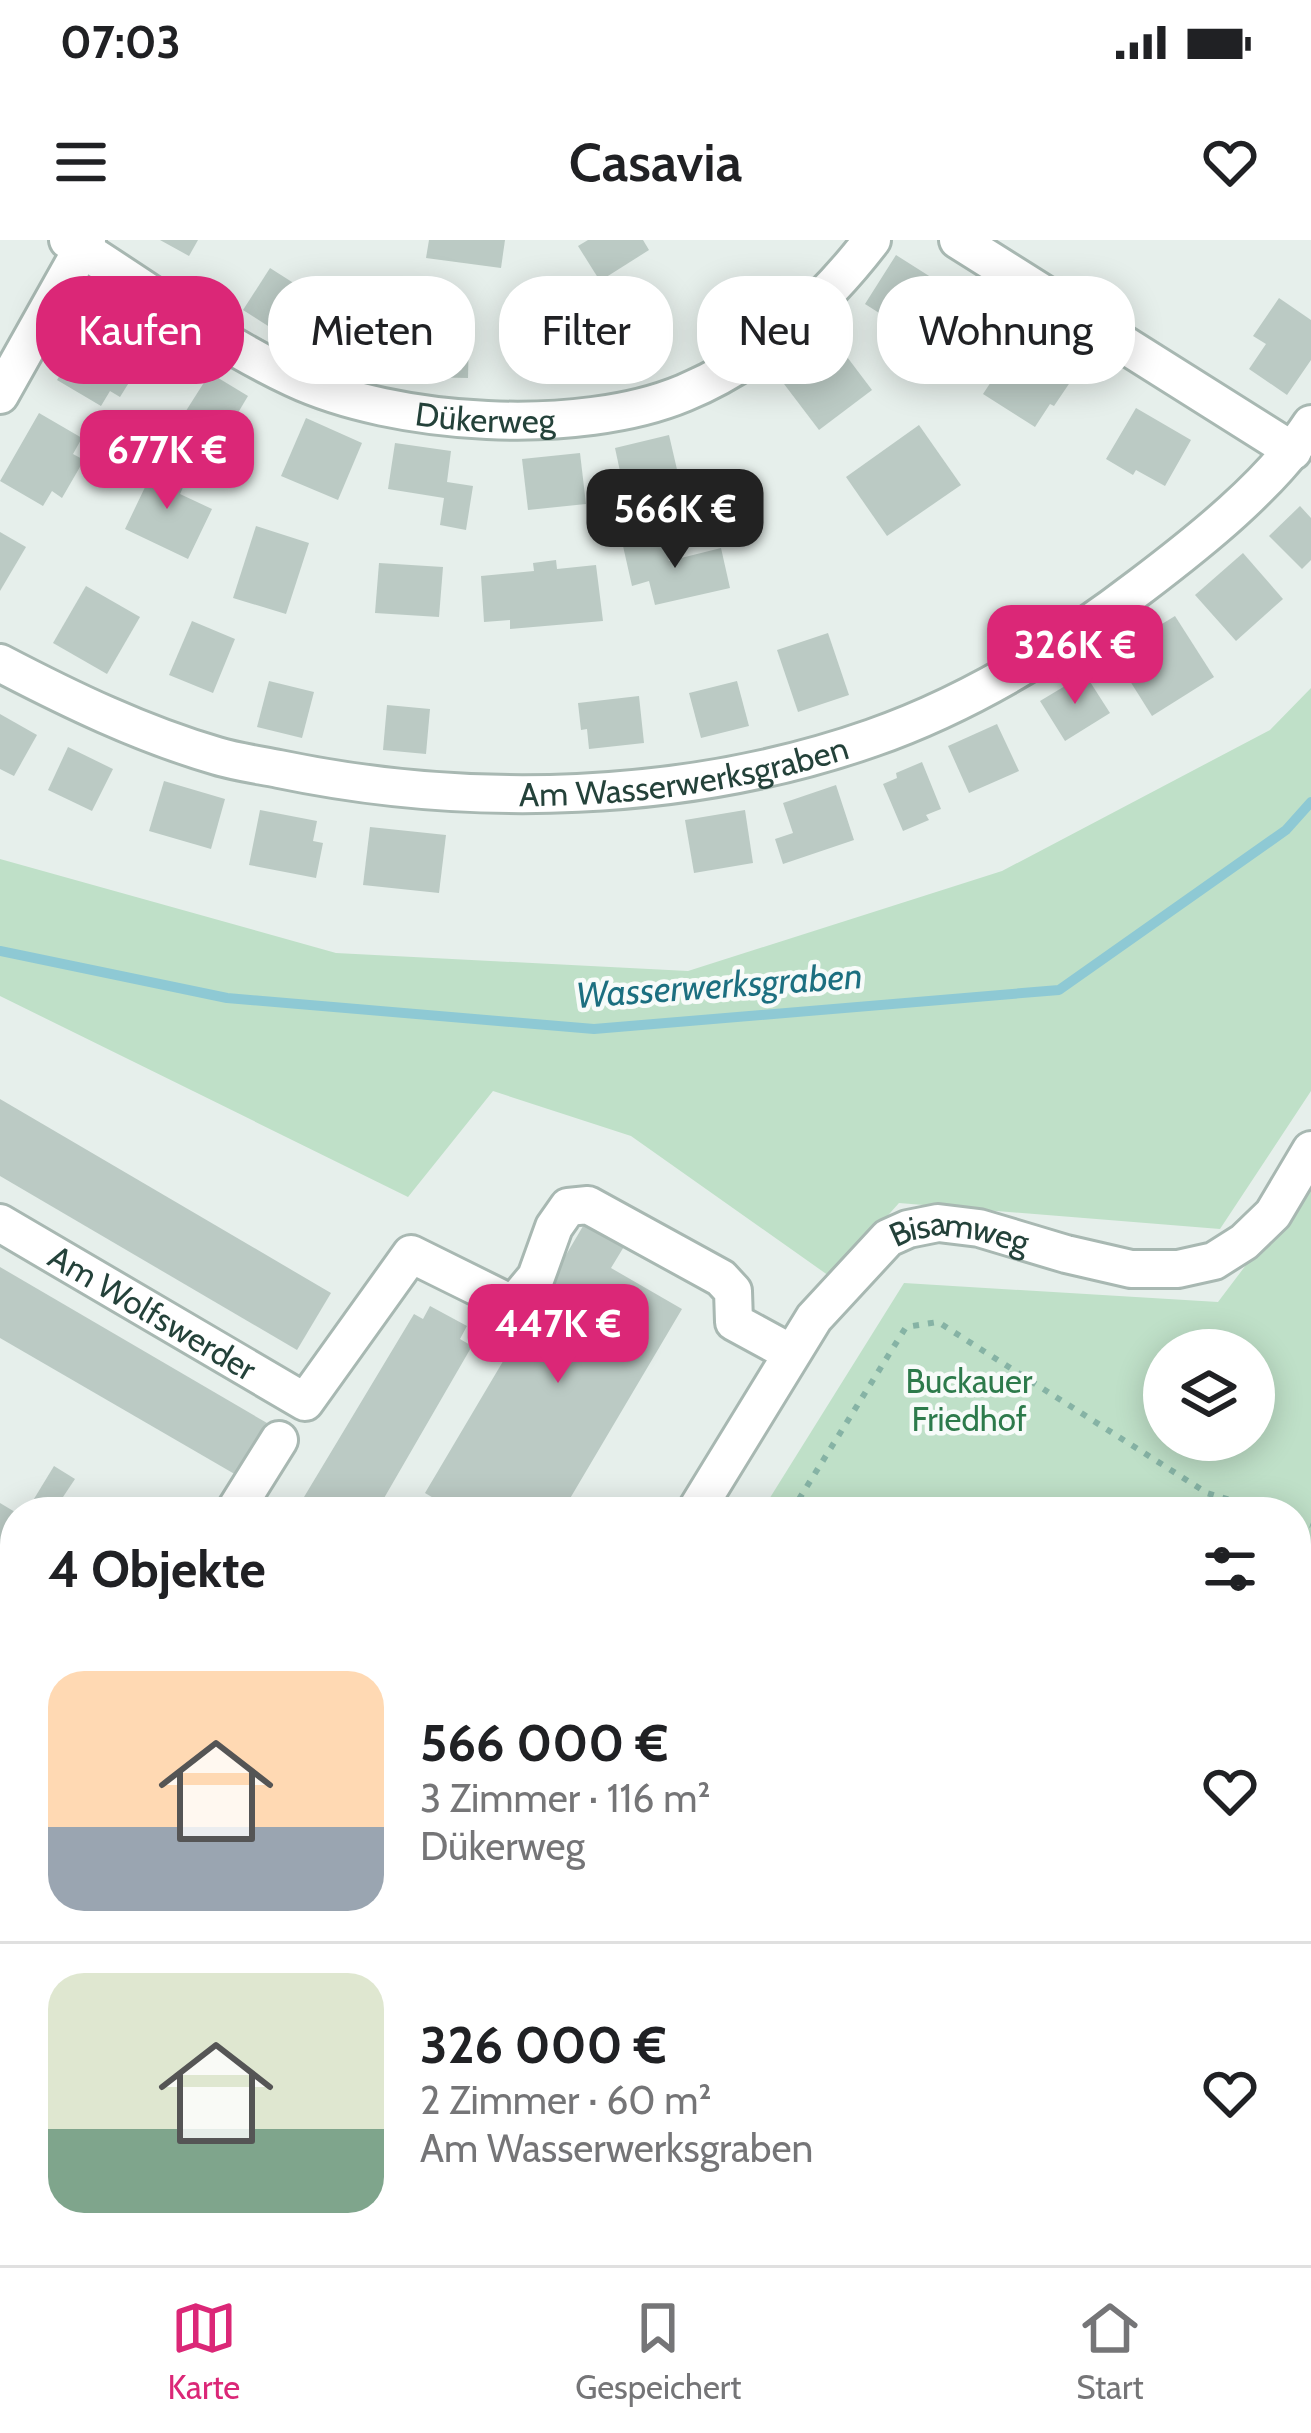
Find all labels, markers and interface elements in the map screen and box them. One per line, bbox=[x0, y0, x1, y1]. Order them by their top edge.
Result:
text: 07:03 bbox=[60, 15, 181, 69]
icon: menu bbox=[48, 129, 114, 195]
text: Casavia bbox=[569, 129, 742, 195]
icon: heart bbox=[1197, 129, 1263, 195]
chip: Kaufen bbox=[36, 276, 244, 384]
chip: Mieten bbox=[268, 276, 475, 384]
chip: Filter bbox=[499, 276, 673, 384]
chip: Neu bbox=[697, 276, 853, 384]
chip: Wohnung bbox=[877, 276, 1135, 384]
street label: Dükerweg bbox=[413, 393, 557, 441]
pin: 677K € bbox=[69, 410, 265, 512]
text: 677K € bbox=[107, 425, 227, 473]
pin: 566K € bbox=[577, 469, 773, 571]
text: 566K € bbox=[613, 484, 737, 532]
pin: 326K € bbox=[977, 605, 1173, 707]
text: 326K € bbox=[1014, 620, 1136, 668]
street label: Am Wasserwerksgraben bbox=[519, 727, 853, 814]
water label: Wasserwerksgraben bbox=[574, 953, 864, 1017]
street label: Bisamweg bbox=[883, 1202, 1035, 1262]
street label: Am Wolfswerder bbox=[42, 1236, 264, 1389]
pin: 447K € bbox=[460, 1284, 656, 1386]
text: 447K € bbox=[495, 1299, 621, 1347]
map controls bbox=[1143, 1329, 1275, 1461]
button: layers bbox=[1143, 1329, 1275, 1461]
park label: Buckauer Friedhof bbox=[906, 1361, 1033, 1439]
icon: filters bbox=[1197, 1536, 1263, 1602]
text: 4 Objekte bbox=[48, 1538, 266, 1600]
text: 566 000 € bbox=[420, 1712, 668, 1774]
icon: home bbox=[144, 1719, 288, 1863]
icon: heart bbox=[1197, 1758, 1263, 1824]
text: 3 Zimmer · 116 m² bbox=[420, 1774, 710, 1822]
text: Dükerweg bbox=[420, 1822, 585, 1870]
text: 326 000 € bbox=[420, 2014, 667, 2076]
icon: home bbox=[144, 2021, 288, 2165]
icon: heart bbox=[1197, 2060, 1263, 2126]
text: 2 Zimmer · 60 m² bbox=[420, 2076, 712, 2124]
text: Am Wasserwerksgraben bbox=[420, 2124, 813, 2172]
tab: Karte bbox=[167, 2295, 240, 2407]
tab: Gespeichert bbox=[575, 2295, 741, 2407]
tab: Start bbox=[1076, 2295, 1144, 2407]

